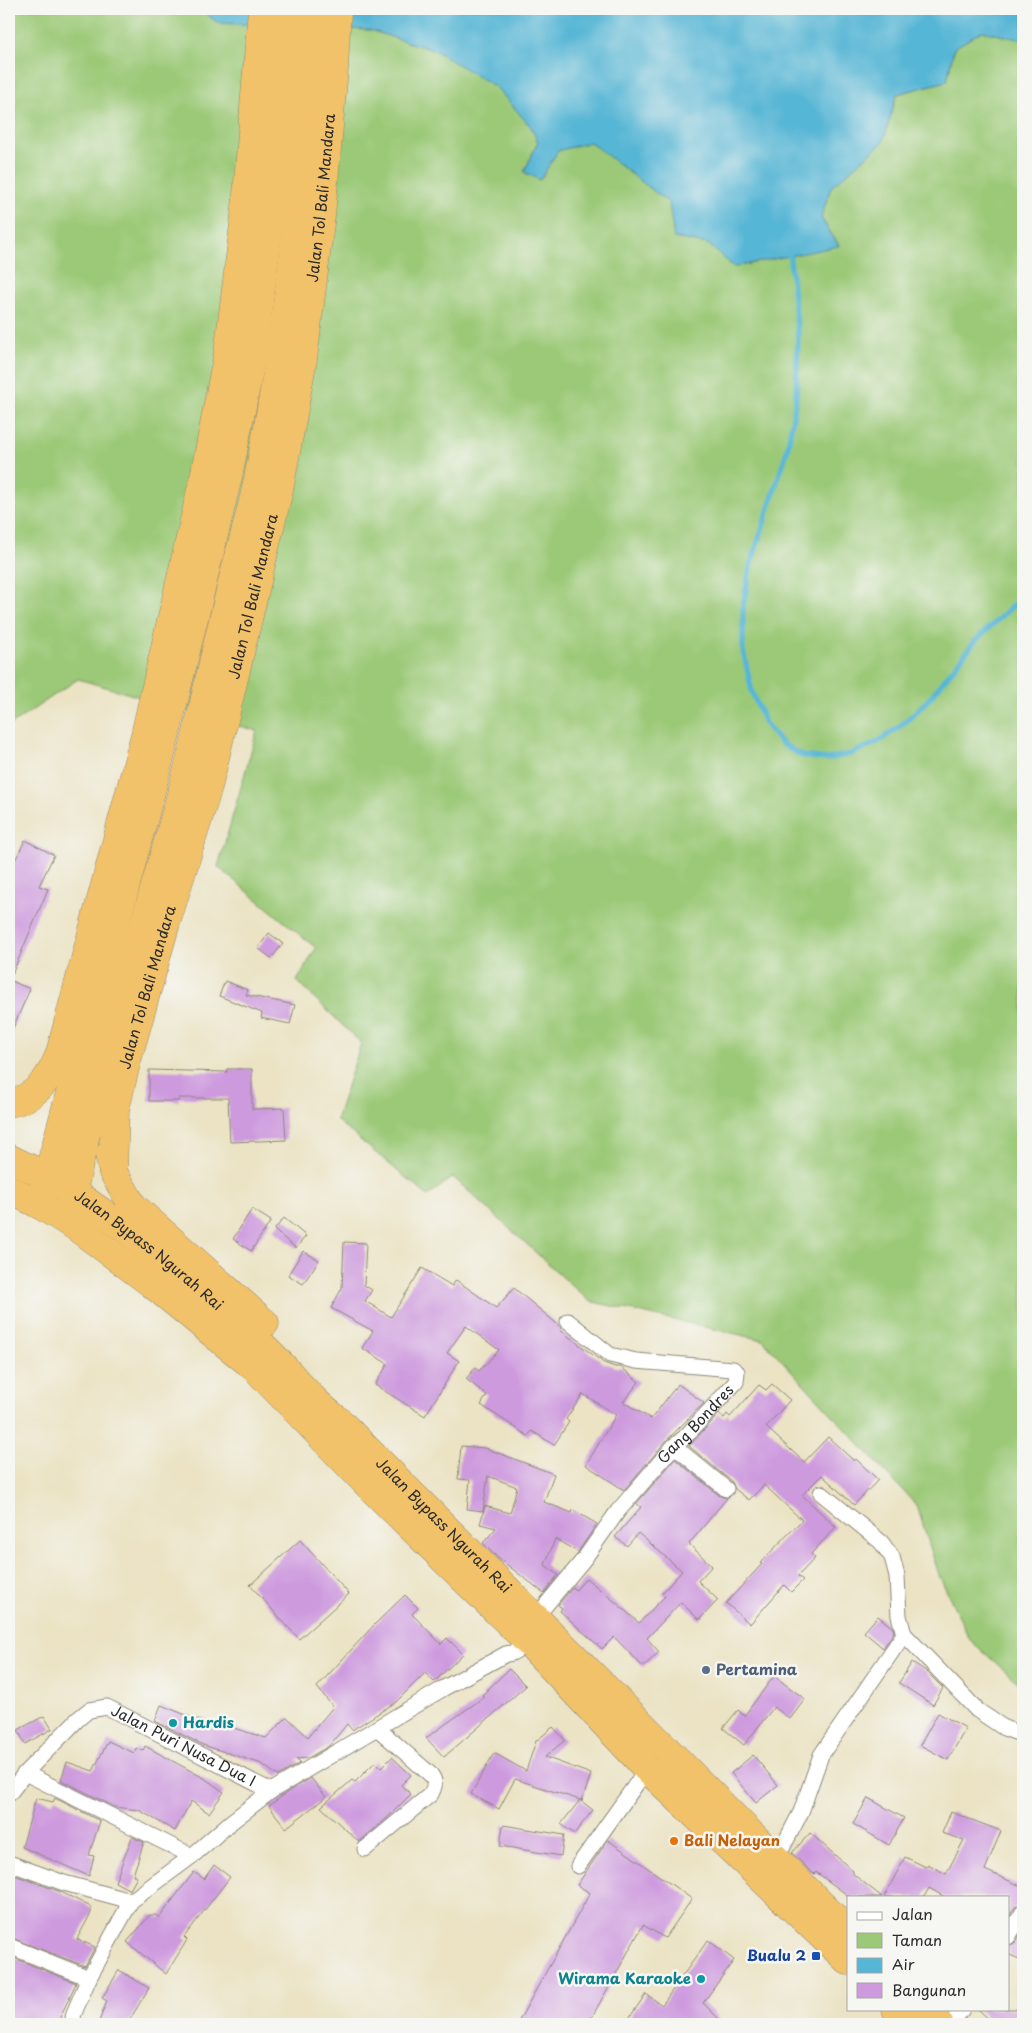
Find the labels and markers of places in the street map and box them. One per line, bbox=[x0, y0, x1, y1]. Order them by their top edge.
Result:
place label: Pertamina bbox=[716, 1657, 798, 1680]
marker: Pertamina bbox=[700, 1664, 712, 1676]
place label: Hardis bbox=[183, 1710, 234, 1733]
marker: Hardis bbox=[167, 1717, 179, 1729]
place label: Bali Nelayan bbox=[684, 1828, 780, 1851]
marker: Bali Nelayan bbox=[668, 1835, 680, 1847]
place label: Bualu 2 bbox=[747, 1943, 806, 1966]
marker: Bualu 2 bbox=[810, 1950, 822, 1962]
place label: Wirama Karaoke bbox=[558, 1966, 691, 1989]
marker: Wirama Karaoke bbox=[695, 1973, 707, 1985]

